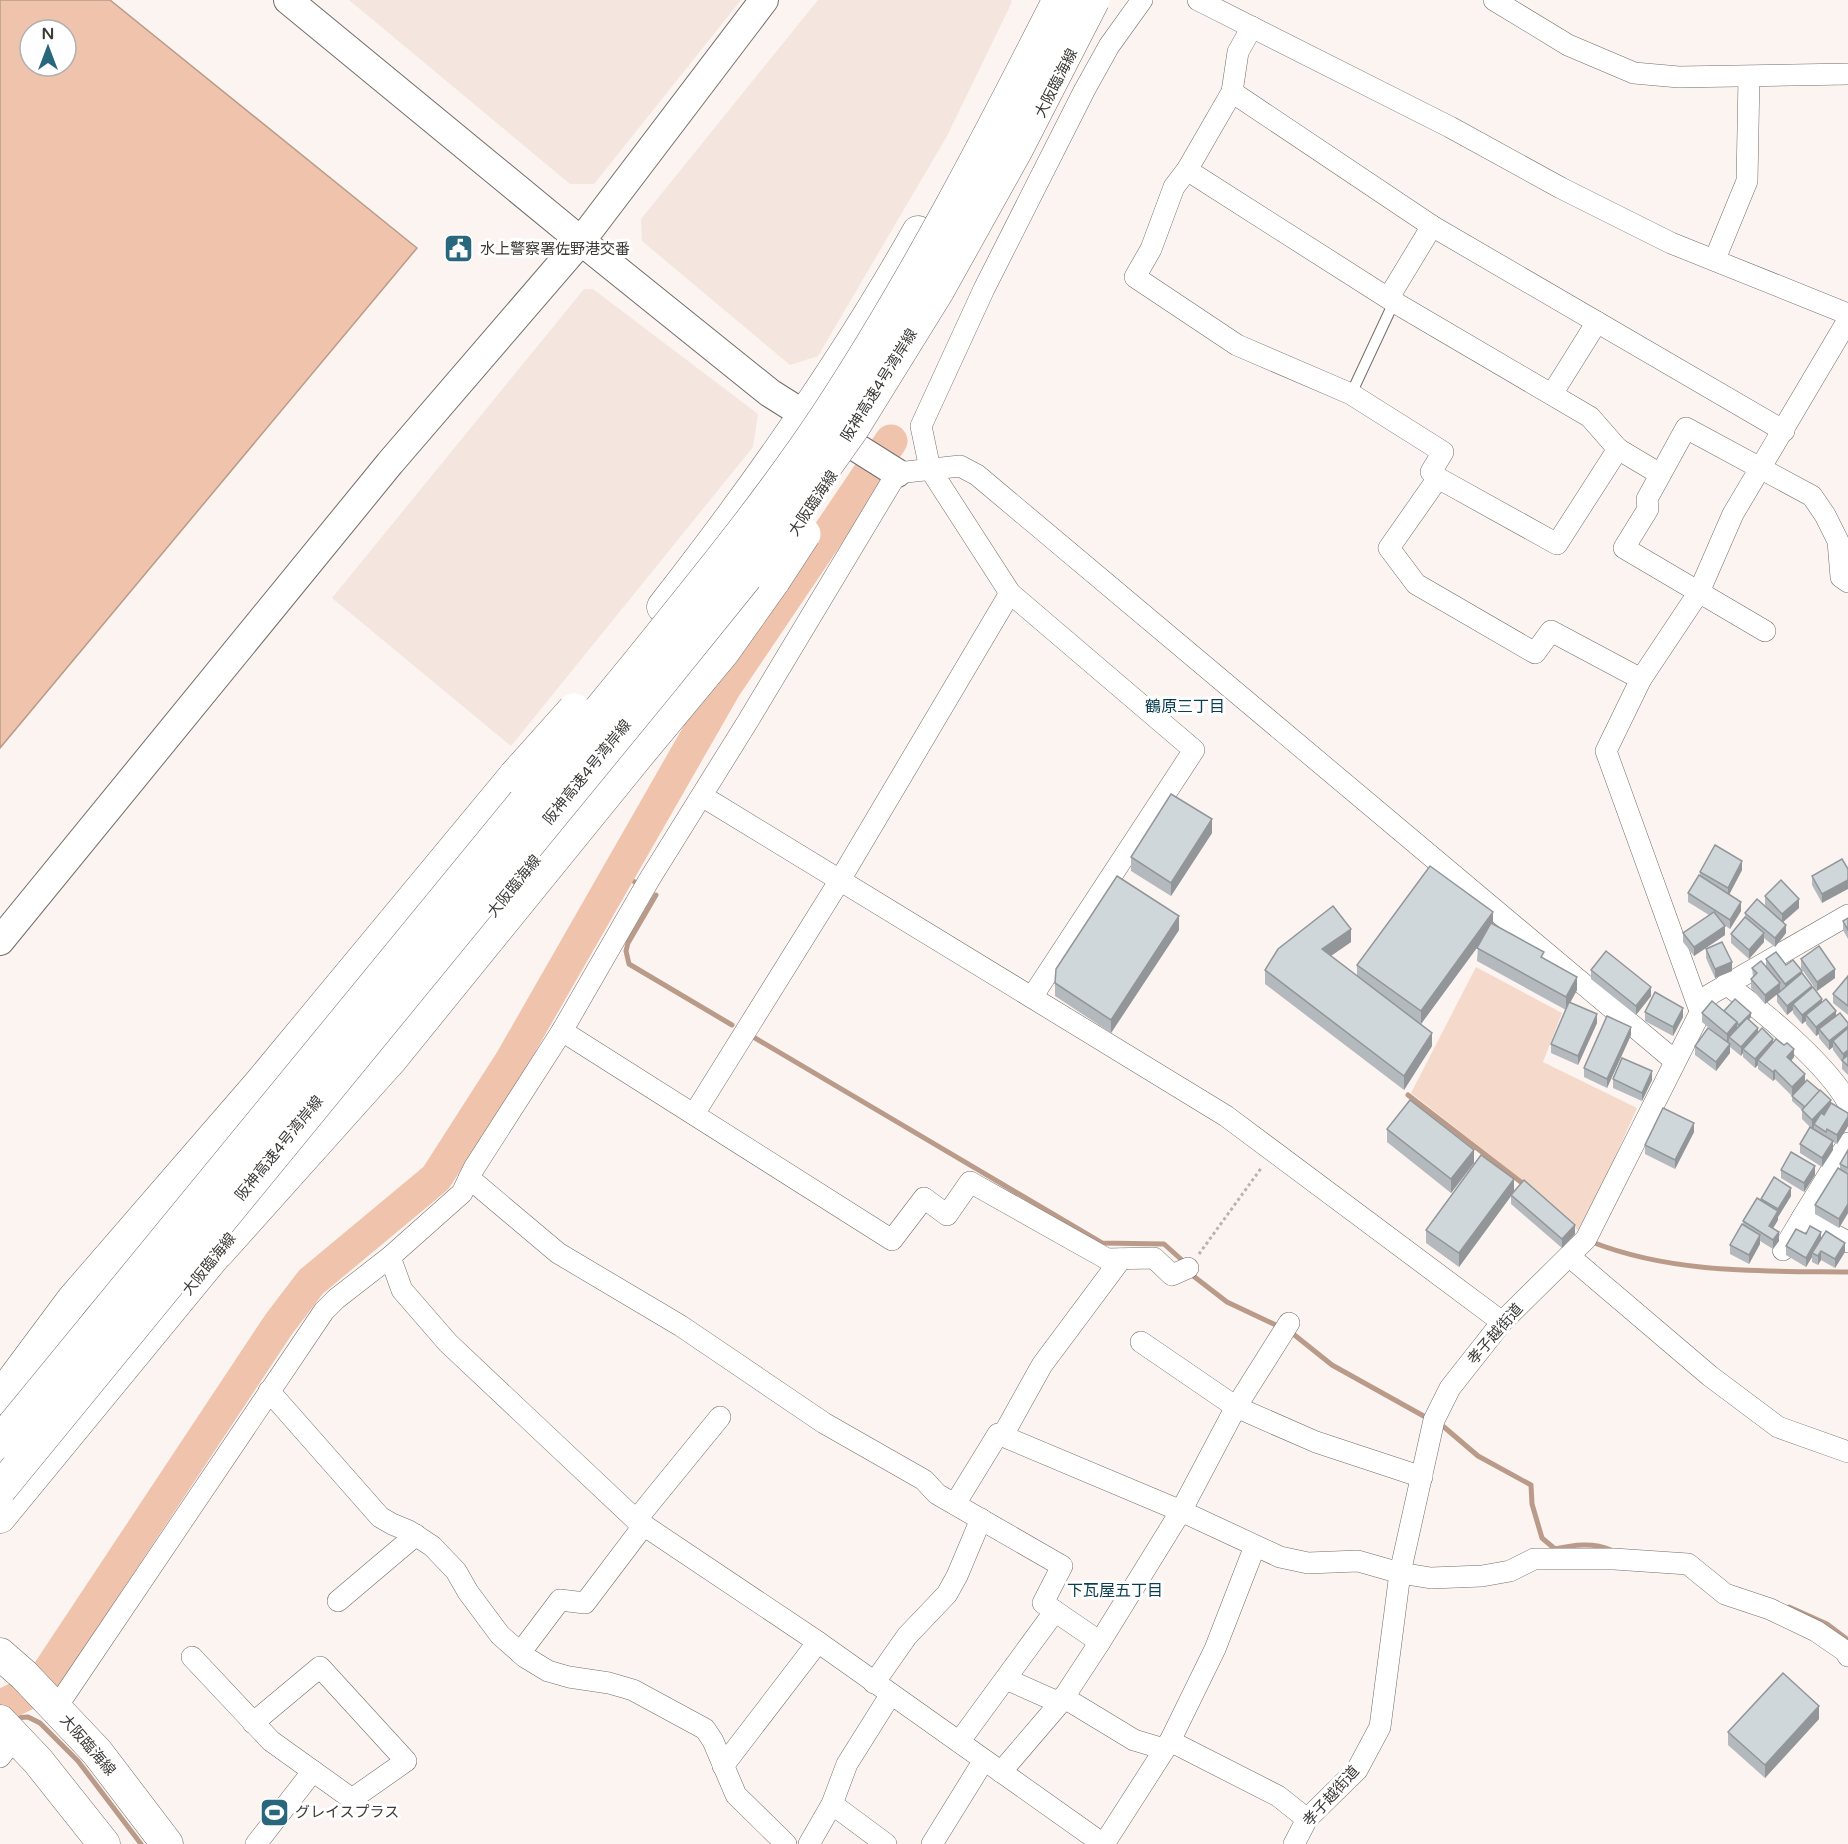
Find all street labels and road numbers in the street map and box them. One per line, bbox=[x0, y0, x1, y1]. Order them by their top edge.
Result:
street label: 大阪臨海線 bbox=[1031, 45, 1081, 121]
street label: 阪神高速4号湾岸線 bbox=[837, 325, 921, 445]
street label: 大阪臨海線 bbox=[785, 467, 841, 539]
street label: 阪神高速4号湾岸線 bbox=[539, 716, 635, 828]
street label: 大阪臨海線 bbox=[483, 851, 545, 921]
street label: 阪神高速4号湾岸線 bbox=[231, 1092, 327, 1204]
street label: 大阪臨海線 bbox=[178, 1229, 240, 1299]
street label: 孝子越街道 bbox=[1464, 1300, 1526, 1368]
street label: 大阪臨海線 bbox=[57, 1711, 119, 1779]
street label: 孝子越街道 bbox=[1299, 1762, 1363, 1830]

